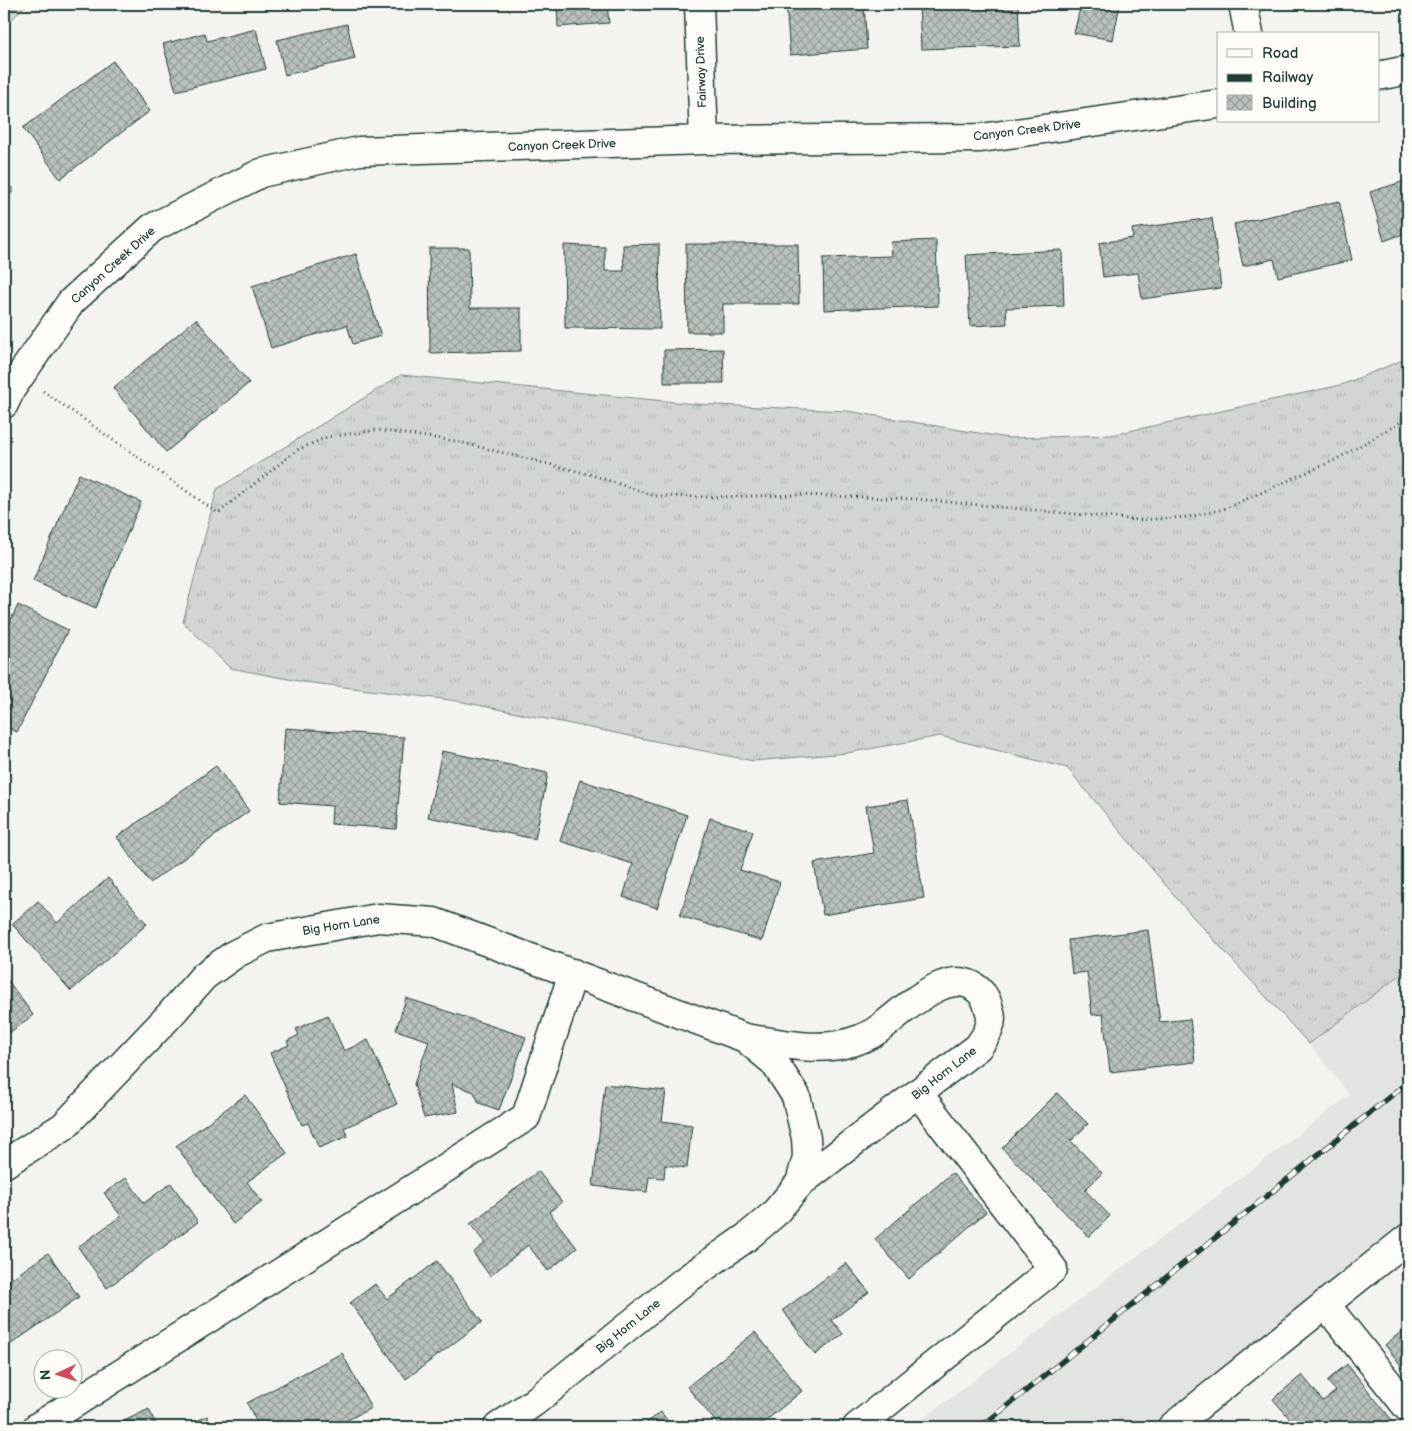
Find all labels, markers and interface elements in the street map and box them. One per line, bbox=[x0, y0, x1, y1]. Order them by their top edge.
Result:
legend bbox=[1217, 32, 1380, 122]
street label: Fairway Drive bbox=[693, 36, 710, 108]
text: Road bbox=[1262, 44, 1298, 63]
text: Railway bbox=[1262, 68, 1313, 87]
text: Building bbox=[1262, 94, 1317, 113]
street label: Canyon Creek Drive bbox=[972, 116, 1082, 145]
street label: Canyon Creek Drive bbox=[508, 136, 616, 155]
street label: Canyon Creek Drive bbox=[68, 224, 159, 307]
street label: Big Horn Lane bbox=[301, 912, 381, 939]
street label: Big Horn Lane bbox=[909, 1043, 980, 1103]
street label: Big Horn Lane bbox=[593, 1296, 663, 1357]
north arrow bbox=[32, 1348, 82, 1398]
text: N bbox=[37, 1369, 54, 1381]

